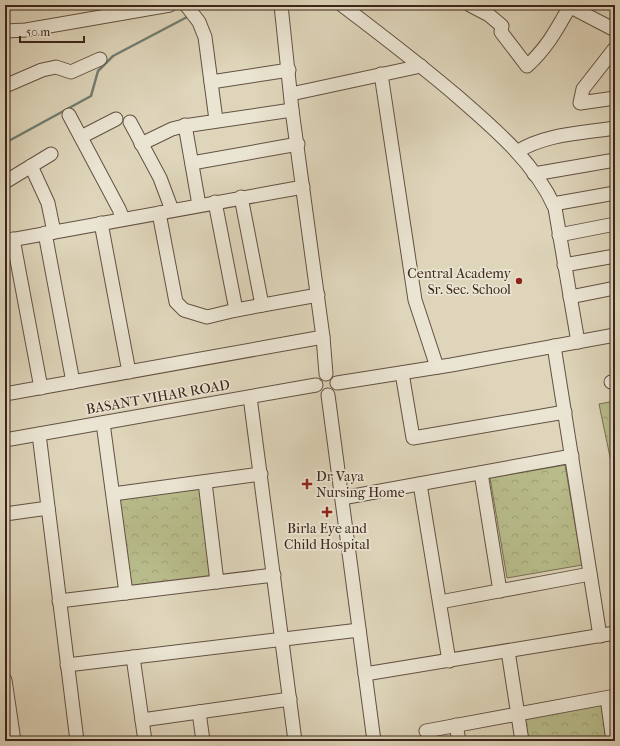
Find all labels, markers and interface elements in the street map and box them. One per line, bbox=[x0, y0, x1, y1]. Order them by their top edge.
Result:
scale bar bbox=[20, 18, 84, 44]
text: 50 m bbox=[26, 25, 50, 39]
place label: Central Academy Sr. Sec. School bbox=[407, 265, 512, 298]
marker: Central Academy Sr. Sec. School bbox=[514, 276, 524, 286]
street label: BASANT VIHAR ROAD bbox=[85, 376, 232, 418]
place label: Dr Vaya Nursing Home bbox=[316, 468, 405, 501]
marker: Dr Vaya Nursing Home bbox=[301, 478, 313, 490]
marker: Birla Eye and Child Hospital bbox=[321, 506, 333, 518]
place label: Birla Eye and Child Hospital bbox=[284, 520, 370, 553]

